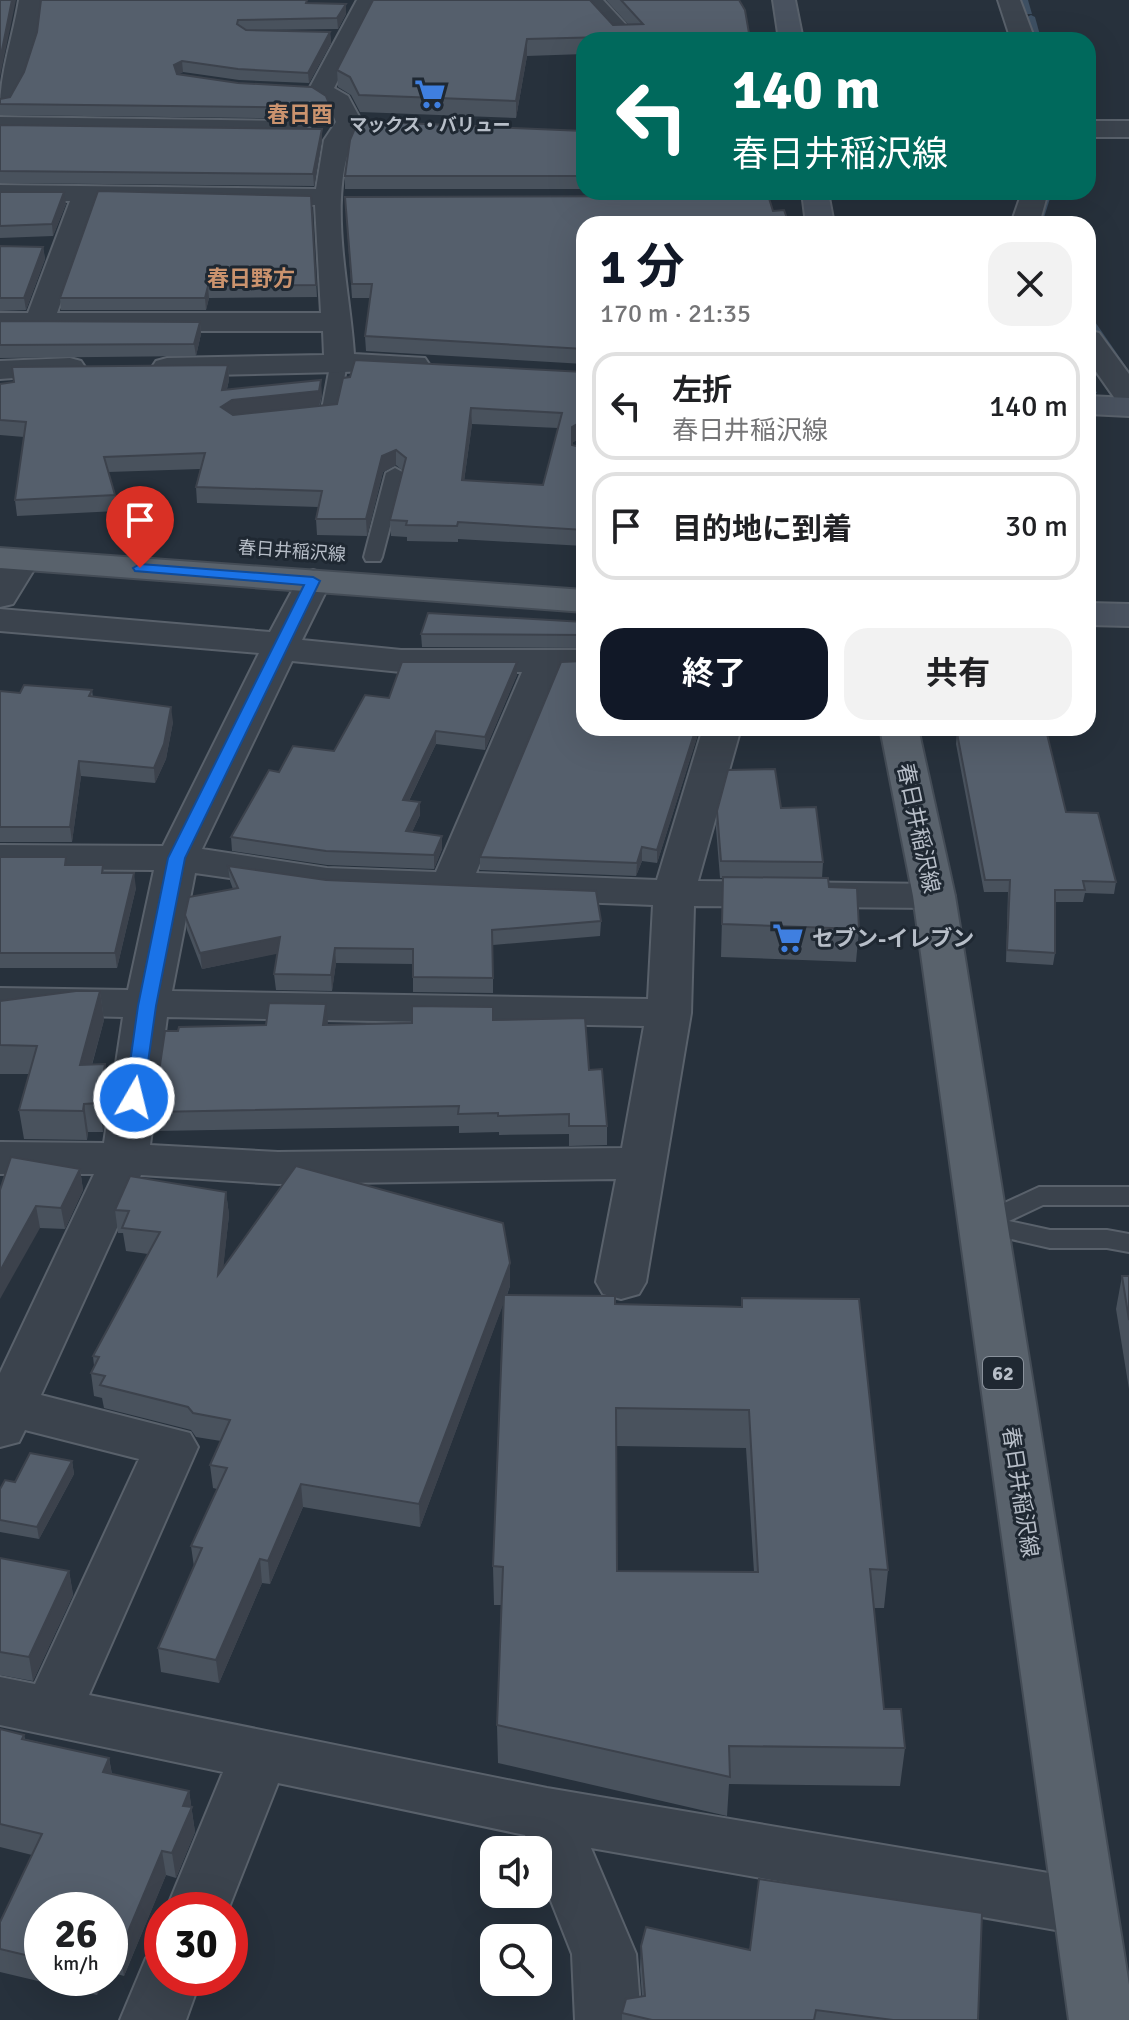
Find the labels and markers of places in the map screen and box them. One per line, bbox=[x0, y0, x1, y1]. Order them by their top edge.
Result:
supermarket icon: マックス・バリュー bbox=[413, 77, 447, 111]
place label: マックス・バリュー bbox=[349, 114, 511, 136]
pin bbox=[106, 486, 174, 568]
supermarket icon: セブン-イレブン bbox=[771, 921, 805, 955]
place label: セブン-イレブン bbox=[812, 925, 974, 952]

